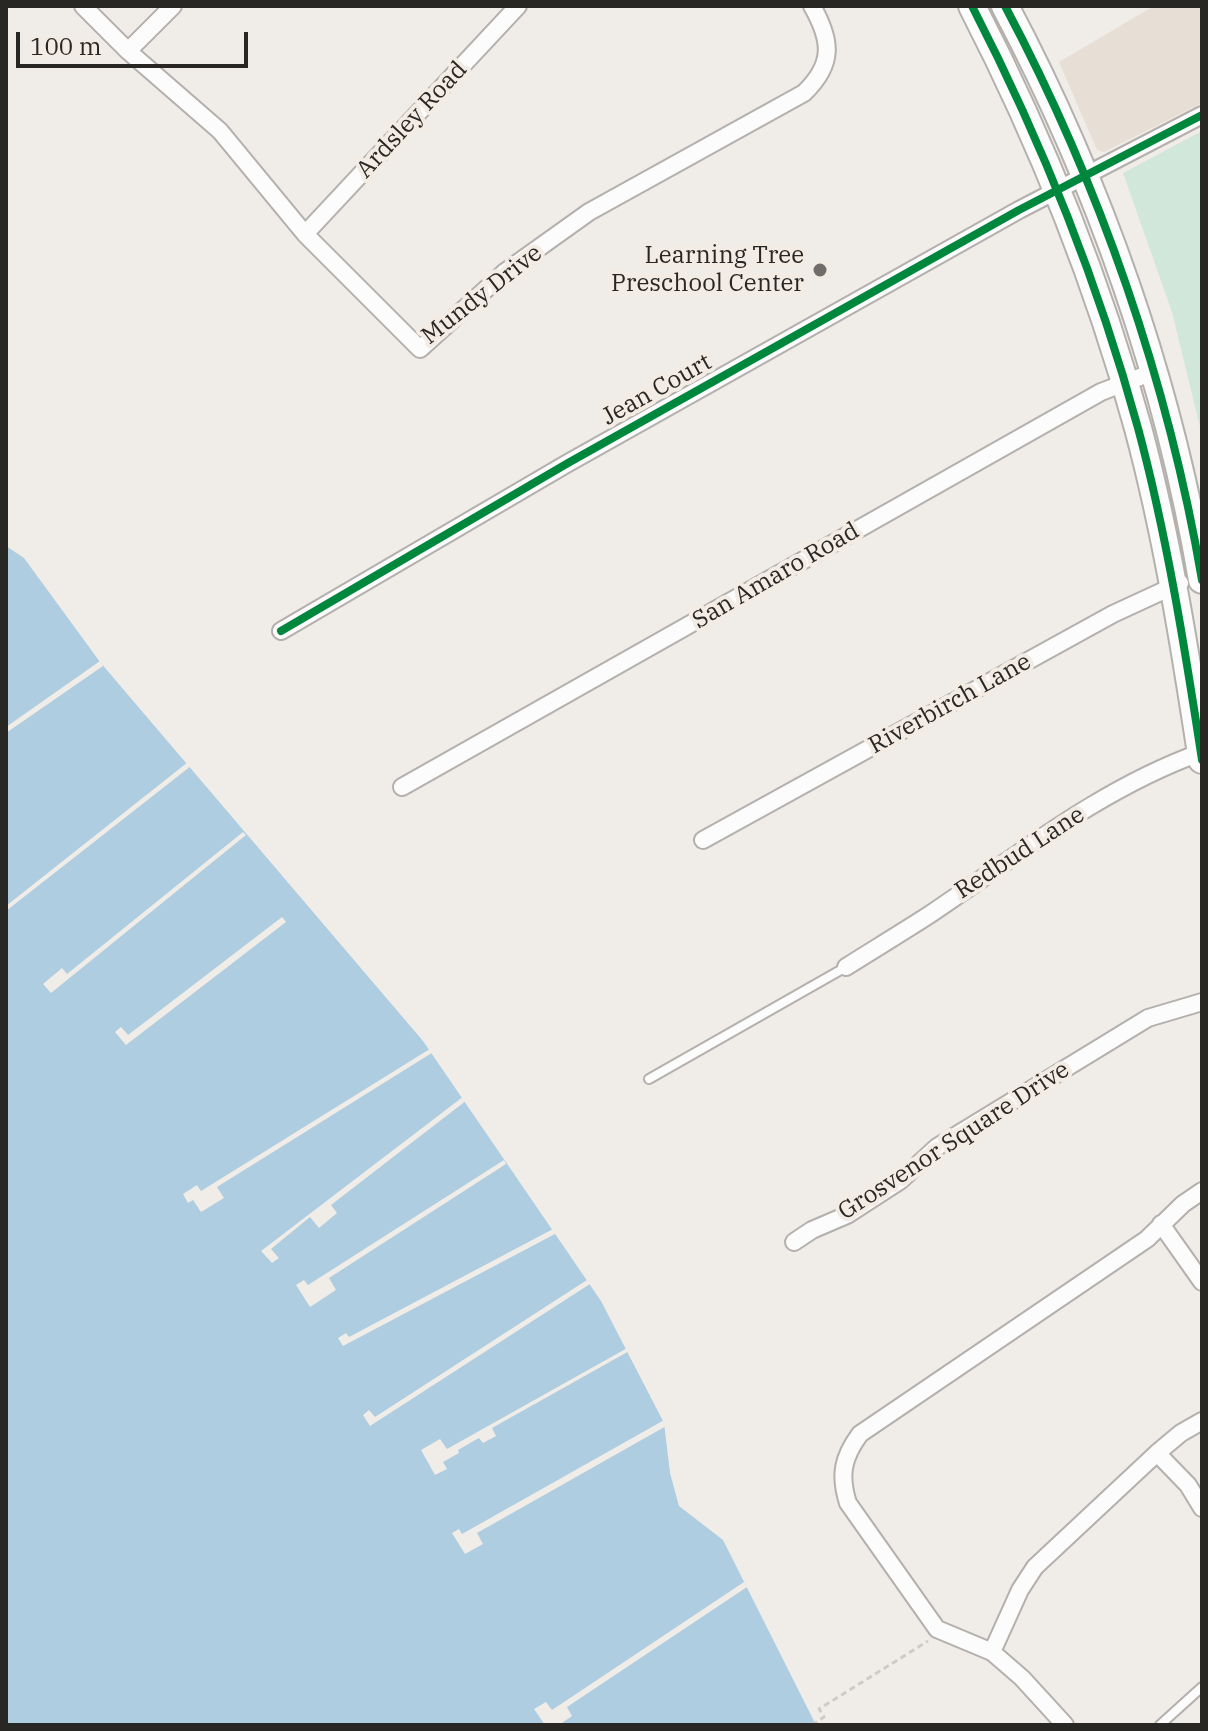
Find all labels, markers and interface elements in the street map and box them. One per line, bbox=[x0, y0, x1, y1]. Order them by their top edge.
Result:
scale bar bbox=[20, 16, 252, 66]
text: 100 m bbox=[30, 30, 102, 62]
street label: Ardsley Road bbox=[351, 56, 473, 184]
street label: Mundy Drive bbox=[416, 239, 548, 351]
place label: Learning Tree Preschool Center bbox=[611, 242, 804, 298]
marker: Learning Tree Preschool Center bbox=[811, 261, 829, 279]
street label: Jean Court bbox=[597, 348, 717, 432]
street label: San Amaro Road bbox=[688, 517, 864, 635]
street label: Riverbirch Lane bbox=[864, 648, 1036, 760]
street label: Redbud Lane bbox=[950, 801, 1090, 905]
street label: Grosvenor Square Drive bbox=[833, 1056, 1075, 1226]

